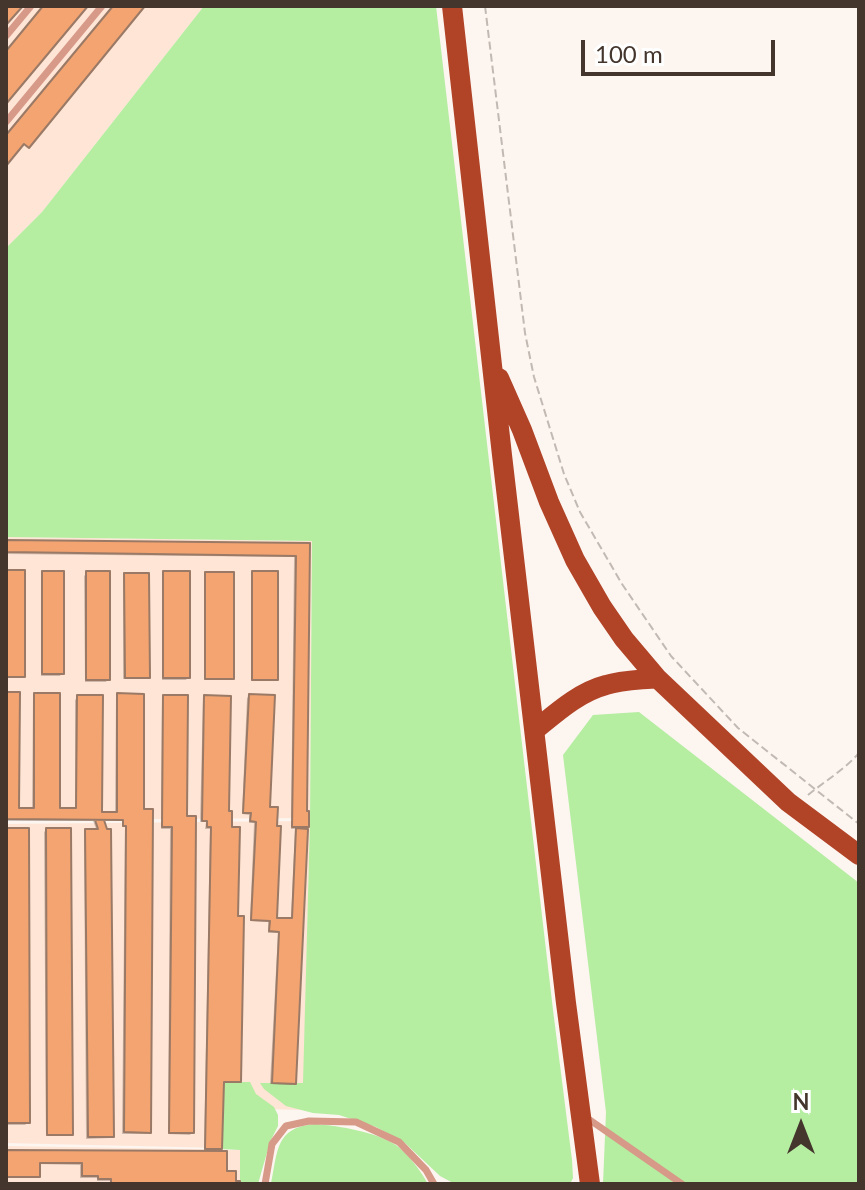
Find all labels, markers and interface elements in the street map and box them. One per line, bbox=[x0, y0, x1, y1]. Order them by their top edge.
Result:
scale bar bbox=[585, 24, 779, 74]
text: 100 m bbox=[595, 39, 663, 68]
north arrow bbox=[761, 1086, 841, 1166]
text: N bbox=[793, 1088, 809, 1115]

